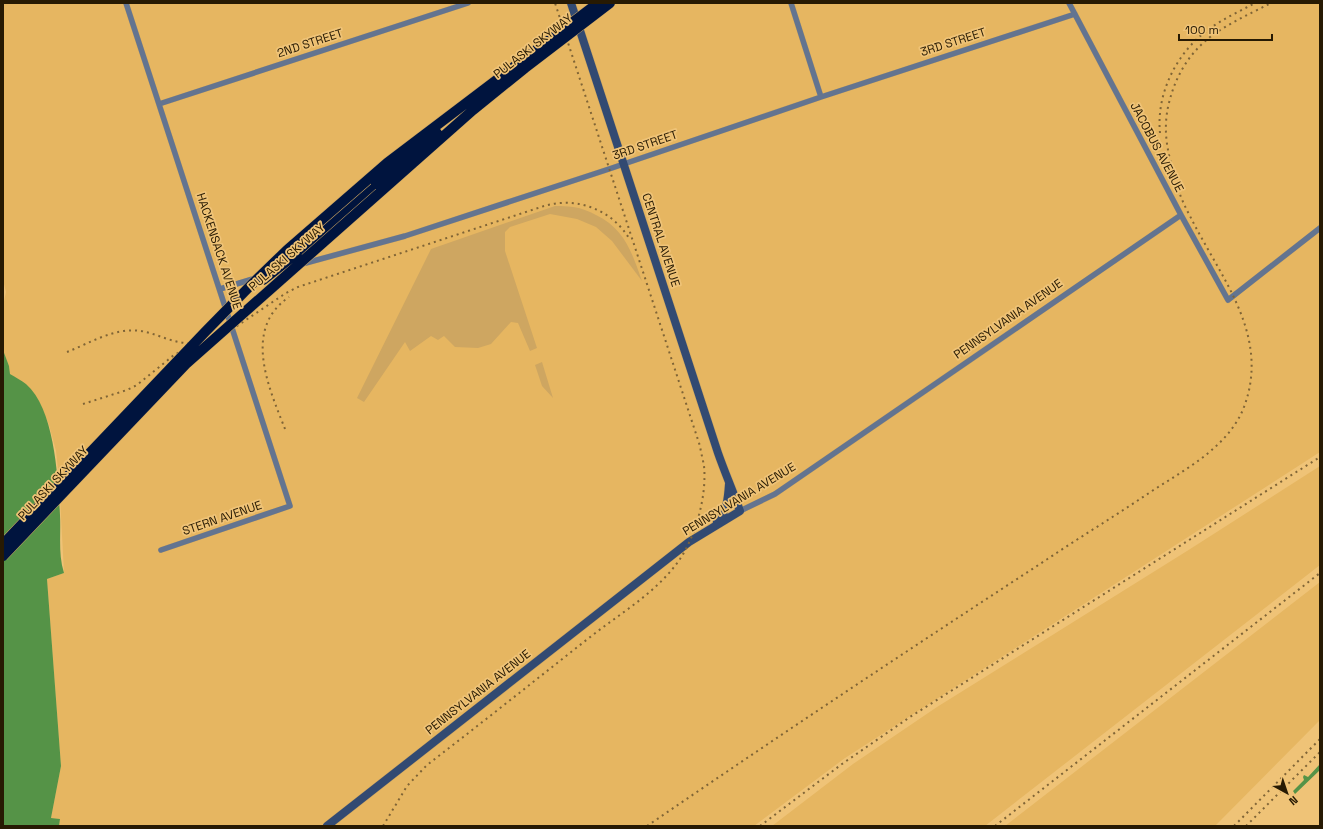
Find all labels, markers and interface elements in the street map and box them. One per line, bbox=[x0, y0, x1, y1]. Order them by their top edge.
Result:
street label: PULASKI SKYWAY bbox=[490, 10, 576, 82]
scale bar bbox=[1179, 16, 1272, 42]
text: 100 m bbox=[1185, 22, 1219, 38]
street label: 3RD STREET bbox=[918, 24, 988, 60]
street label: 2ND STREET bbox=[275, 25, 345, 61]
street label: JACOBUS AVENUE bbox=[1127, 99, 1188, 195]
street label: 3RD STREET bbox=[610, 126, 680, 164]
street label: HACKENSACK AVENUE bbox=[193, 191, 245, 312]
street label: CENTRAL AVENUE bbox=[638, 191, 684, 289]
street label: PULASKI SKYWAY bbox=[245, 219, 329, 295]
street label: PENNSYLVANIA AVENUE bbox=[950, 275, 1066, 363]
street label: PULASKI SKYWAY bbox=[14, 442, 92, 524]
street label: PENNSYLVANIA AVENUE bbox=[679, 459, 799, 539]
street label: STERN AVENUE bbox=[180, 497, 264, 539]
street label: PENNSYLVANIA AVENUE bbox=[422, 646, 534, 738]
north arrow bbox=[1267, 773, 1307, 813]
text: N bbox=[1286, 793, 1301, 808]

